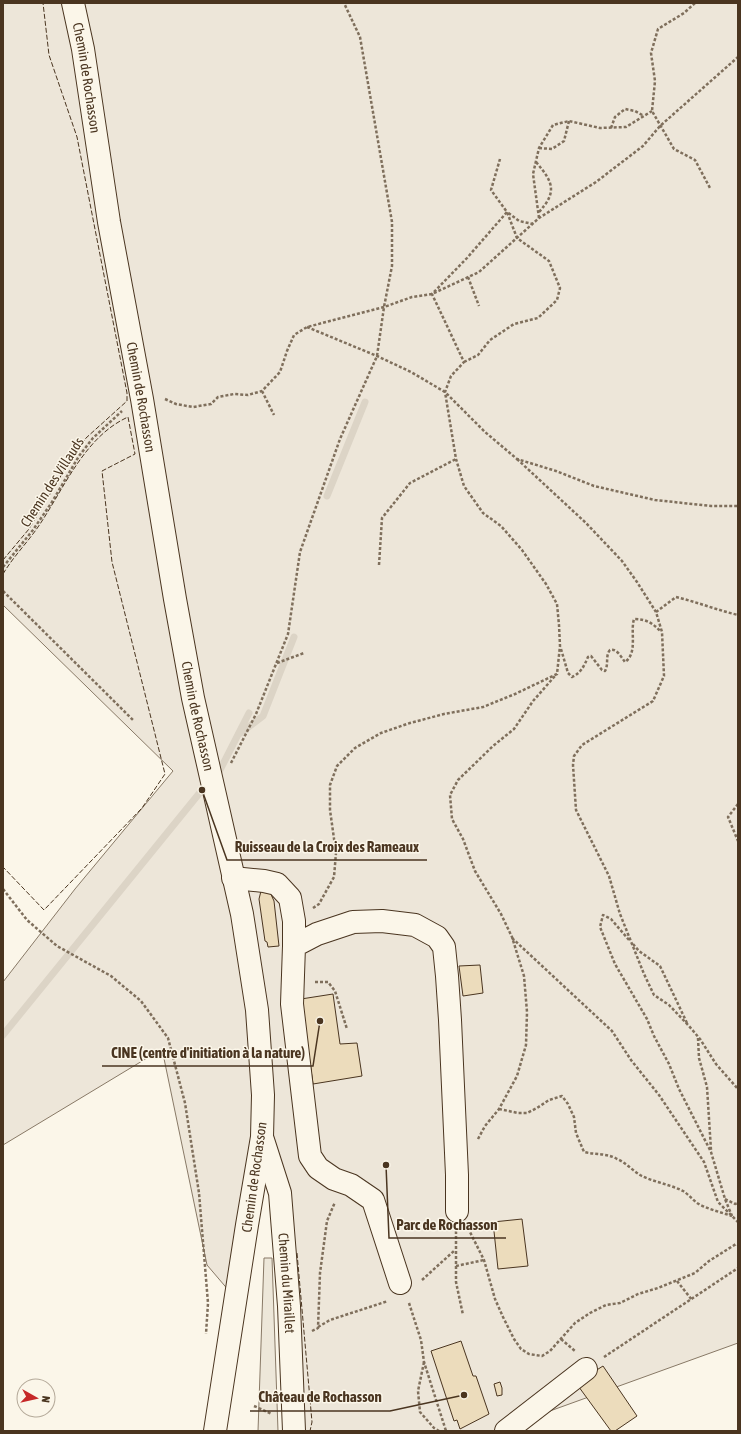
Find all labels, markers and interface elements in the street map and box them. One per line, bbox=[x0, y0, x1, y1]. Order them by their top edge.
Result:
street label: Chemin de Rochasson bbox=[69, 21, 104, 134]
street label: Chemin de Rochasson bbox=[124, 341, 159, 453]
street label: Chemin des Villauds bbox=[17, 434, 87, 530]
street label: Chemin de Rochasson bbox=[178, 660, 217, 772]
callout: Ruisseau de la Croix des Rameaux bbox=[227, 833, 427, 860]
text: Ruisseau de la Croix des Rameaux bbox=[235, 838, 419, 855]
callout: CINE (centre d'initiation à la nature) bbox=[102, 1039, 313, 1066]
text: CINE (centre d'initiation à la nature) bbox=[111, 1044, 305, 1061]
street label: Chemin de Rochasson bbox=[238, 1121, 270, 1233]
callout: Parc de Rochasson bbox=[389, 1211, 506, 1238]
text: Parc de Rochasson bbox=[396, 1216, 498, 1233]
street label: Chemin du Miraillet bbox=[275, 1232, 298, 1334]
north arrow bbox=[16, 1378, 56, 1418]
callout: Château de Rochasson bbox=[250, 1384, 390, 1411]
text: Château de Rochasson bbox=[258, 1388, 382, 1405]
text: N bbox=[40, 1395, 52, 1403]

